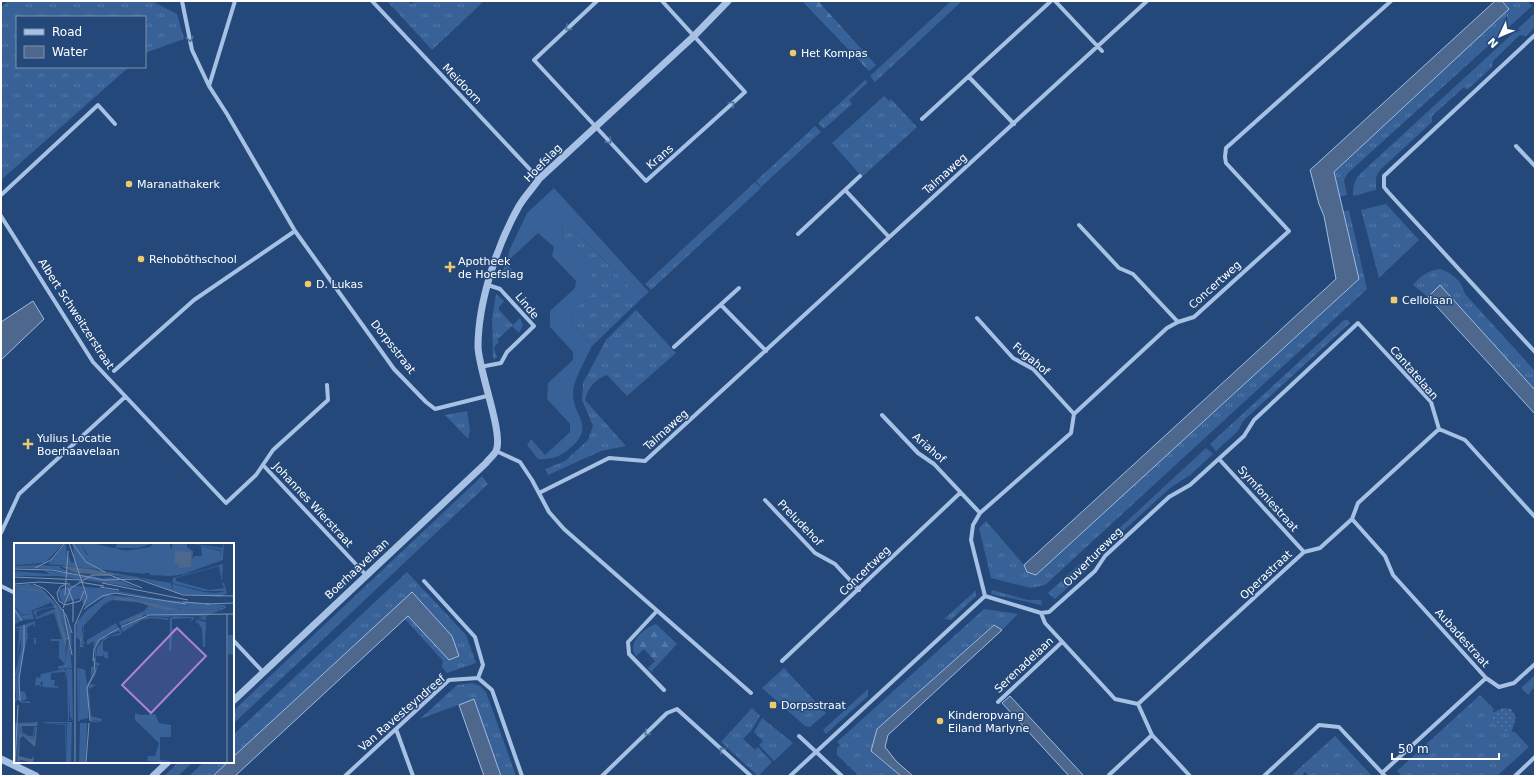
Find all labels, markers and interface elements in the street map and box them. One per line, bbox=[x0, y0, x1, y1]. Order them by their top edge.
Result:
legend bbox=[16, 16, 146, 68]
north arrow bbox=[1480, 16, 1520, 56]
one-way arrow bbox=[565, 23, 573, 31]
text: Road bbox=[52, 25, 82, 39]
text: N bbox=[1485, 35, 1501, 50]
one-way arrow bbox=[185, 36, 193, 42]
text: Water bbox=[52, 45, 88, 59]
place label: Het Kompas bbox=[801, 47, 868, 60]
marker: Het Kompas bbox=[788, 48, 798, 58]
street label: Meidoorn bbox=[440, 61, 484, 107]
one-way arrow bbox=[727, 102, 735, 109]
one-way arrow bbox=[605, 136, 612, 144]
street label: Hoefslag bbox=[522, 141, 564, 185]
street label: Krans bbox=[644, 142, 676, 172]
street label: Talmaweg bbox=[920, 151, 970, 198]
place label: Maranathakerk bbox=[137, 178, 221, 191]
marker: Maranathakerk bbox=[124, 179, 134, 189]
place label: Rehobôthschool bbox=[149, 253, 237, 266]
marker: Rehobôthschool bbox=[136, 254, 146, 264]
place label: Apotheek de Hoefslag bbox=[458, 255, 523, 281]
street label: Albert Schweitzerstraat bbox=[35, 256, 117, 372]
street label: Concertweg bbox=[1186, 258, 1244, 312]
marker: Apotheek de Hoefslag bbox=[445, 262, 455, 272]
place label: D. Lukas bbox=[316, 278, 363, 291]
marker: D. Lukas bbox=[303, 279, 313, 289]
street label: Linde bbox=[512, 290, 542, 322]
place label: Cellolaan bbox=[1402, 294, 1453, 307]
marker: Cellolaan bbox=[1389, 295, 1399, 305]
street label: Dorpsstraat bbox=[368, 317, 418, 377]
street label: Fugahof bbox=[1010, 340, 1053, 379]
street label: Cantatelaan bbox=[1387, 343, 1441, 403]
street label: Talmaweg bbox=[641, 407, 691, 454]
street label: Ariahof bbox=[910, 430, 949, 467]
place label: Yulius Locatie Boerhaavelaan bbox=[36, 432, 120, 458]
marker: Yulius Locatie Boerhaavelaan bbox=[22, 438, 34, 450]
street label: Johannes Wierstraat bbox=[270, 459, 356, 551]
street label: Symfoniestraat bbox=[1235, 463, 1301, 535]
street label: Preludehof bbox=[775, 497, 826, 549]
street label: Ouvertureweg bbox=[1061, 525, 1125, 589]
street label: Boerhaavelaan bbox=[322, 536, 392, 602]
inset map bbox=[14, 543, 234, 763]
street label: Concertweg bbox=[837, 543, 893, 599]
street label: Operastraat bbox=[1237, 547, 1295, 602]
street label: Aubadestraat bbox=[1432, 606, 1492, 670]
street label: Serenadelaan bbox=[992, 634, 1056, 696]
street label: Van Ravesteyndreef bbox=[356, 671, 449, 754]
place label: Dorpsstraat bbox=[781, 699, 846, 712]
marker: Dorpsstraat bbox=[768, 700, 778, 710]
place label: Kinderopvang Eiland Marlyne bbox=[948, 709, 1030, 735]
marker: Kinderopvang Eiland Marlyne bbox=[935, 716, 945, 726]
one-way arrow bbox=[644, 728, 652, 735]
scale bar bbox=[1392, 735, 1499, 761]
text: 50 m bbox=[1398, 742, 1429, 756]
one-way arrow bbox=[719, 747, 727, 754]

